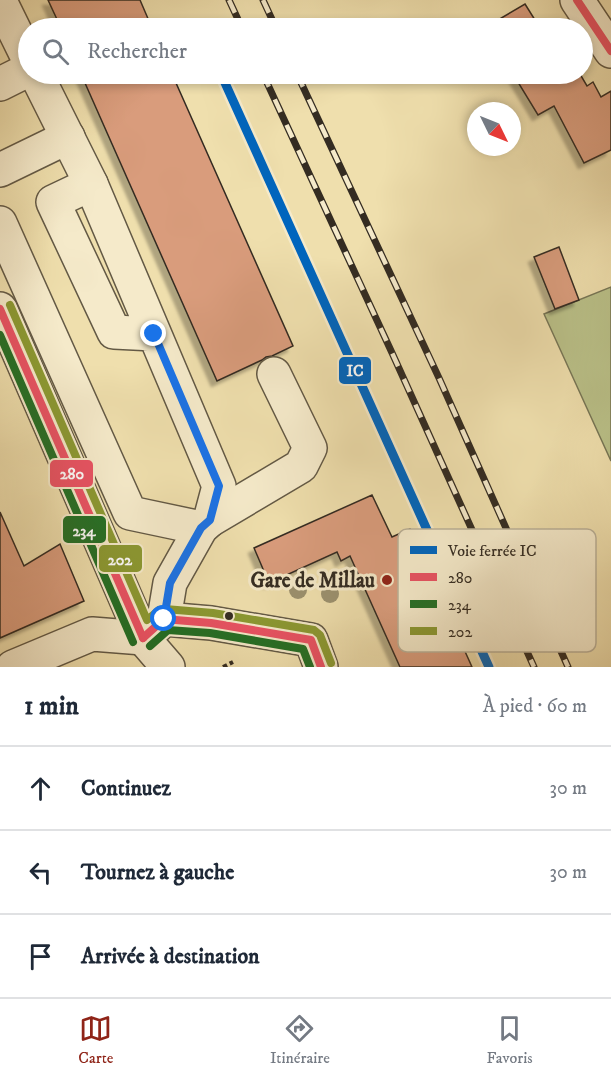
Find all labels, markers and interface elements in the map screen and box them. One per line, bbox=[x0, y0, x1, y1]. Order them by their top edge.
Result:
search box bbox=[18, 18, 593, 84]
icon: search bbox=[39, 35, 72, 68]
text: Rechercher bbox=[87, 38, 187, 65]
north arrow bbox=[467, 102, 521, 156]
route end bbox=[140, 320, 166, 346]
line badge: IC bbox=[338, 356, 372, 385]
text: IC bbox=[346, 361, 364, 381]
line badge: 280 bbox=[49, 459, 94, 488]
text: 280 bbox=[60, 464, 85, 484]
line badge: 234 bbox=[62, 515, 107, 544]
text: 234 bbox=[72, 521, 96, 541]
legend bbox=[398, 529, 596, 652]
text: Voie ferrée IC bbox=[447, 541, 537, 561]
line badge: 202 bbox=[98, 544, 143, 573]
text: 202 bbox=[108, 550, 133, 570]
place label: Gare de Millau bbox=[250, 568, 375, 594]
text: 280 bbox=[448, 568, 472, 588]
marker: Gare de Millau bbox=[380, 573, 394, 587]
text: 234 bbox=[448, 595, 472, 615]
route start bbox=[150, 605, 176, 631]
unlabelled marker bbox=[223, 610, 235, 622]
text: 202 bbox=[448, 622, 472, 642]
text: 1 min bbox=[24, 690, 79, 723]
text: À pied · 60 m bbox=[483, 694, 587, 719]
icon: ahead bbox=[24, 772, 57, 805]
text: Continuez bbox=[81, 775, 171, 802]
text: 30 m bbox=[549, 776, 587, 801]
icon: left bbox=[24, 856, 57, 889]
text: Tournez à gauche bbox=[81, 859, 234, 886]
text: 30 m bbox=[549, 860, 587, 885]
icon: arrive bbox=[24, 940, 57, 973]
text: Arrivée à destination bbox=[81, 943, 260, 970]
tab: Carte bbox=[78, 1012, 113, 1068]
tab: Itinéraire bbox=[270, 1012, 330, 1068]
tab: Favoris bbox=[487, 1012, 533, 1068]

